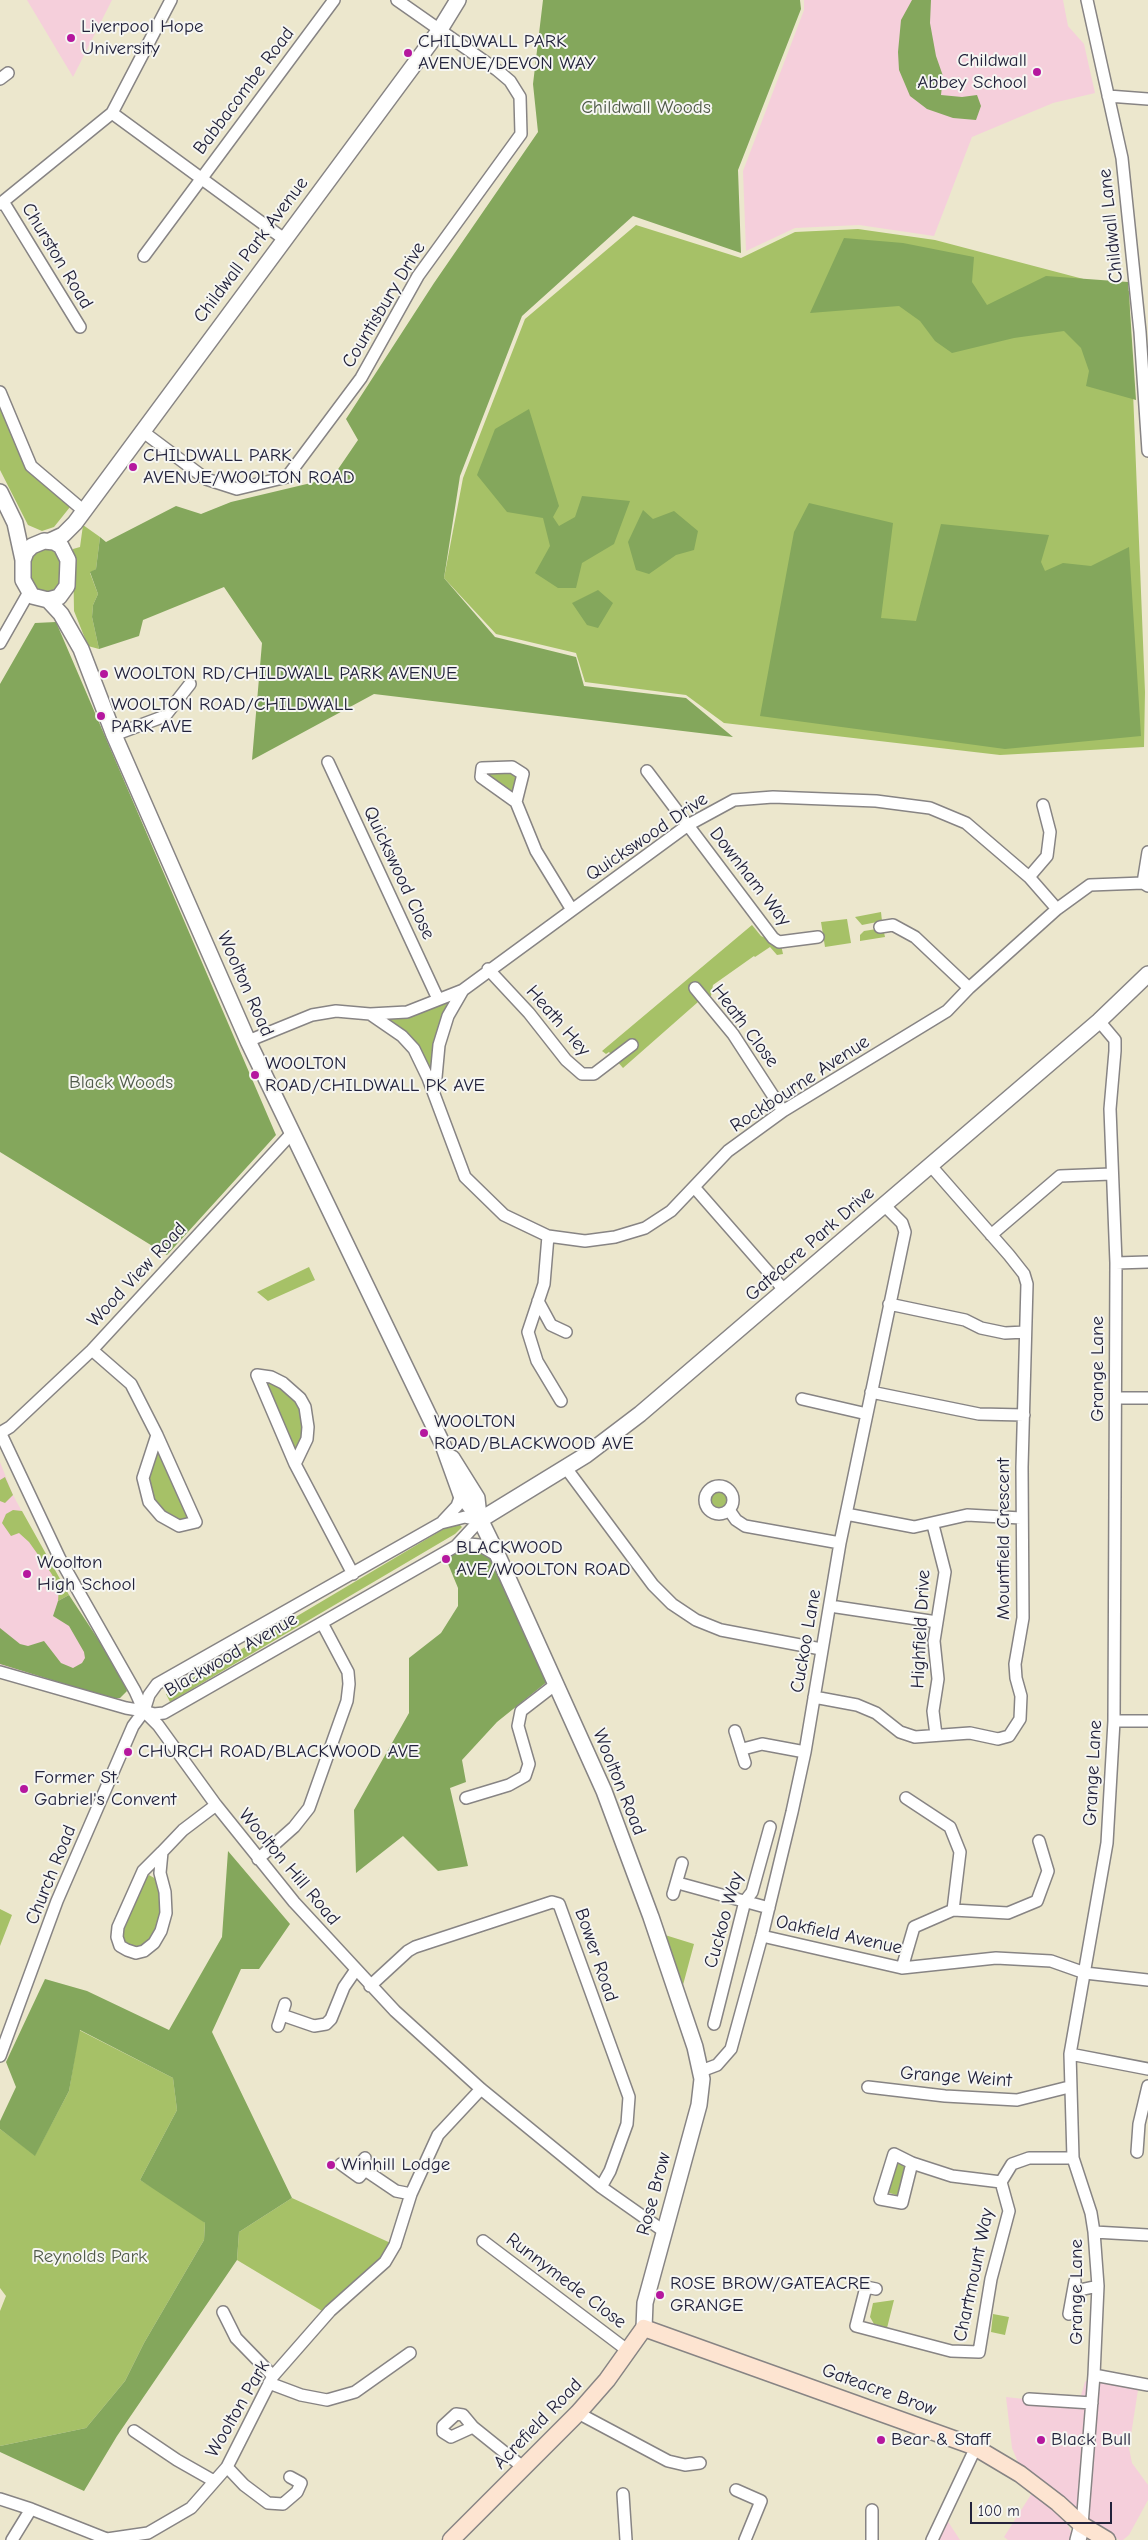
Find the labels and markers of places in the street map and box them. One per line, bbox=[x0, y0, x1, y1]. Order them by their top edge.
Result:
place label: Liverpool Hope University bbox=[81, 16, 204, 60]
place label: CHILDWALL PARK AVENUE/DEVON WAY bbox=[418, 31, 596, 75]
marker: Liverpool Hope University bbox=[65, 32, 77, 44]
marker: CHILDWALL PARK AVENUE/DEVON WAY bbox=[402, 47, 414, 59]
place label: Childwall Abbey School bbox=[917, 50, 1027, 94]
marker: Childwall Abbey School bbox=[1031, 66, 1043, 78]
place label: CHILDWALL PARK AVENUE/WOOLTON ROAD bbox=[143, 445, 355, 489]
marker: CHILDWALL PARK AVENUE/WOOLTON ROAD bbox=[127, 461, 139, 473]
place label: WOOLTON RD/CHILDWALL PARK AVENUE bbox=[114, 663, 457, 685]
marker: WOOLTON RD/CHILDWALL PARK AVENUE bbox=[98, 668, 110, 680]
place label: WOOLTON ROAD/CHILDWALL PARK AVE bbox=[111, 694, 353, 738]
marker: WOOLTON ROAD/CHILDWALL PARK AVE bbox=[95, 710, 107, 722]
place label: WOOLTON ROAD/CHILDWALL PK AVE bbox=[265, 1053, 485, 1097]
marker: WOOLTON ROAD/CHILDWALL PK AVE bbox=[249, 1069, 261, 1081]
place label: WOOLTON ROAD/BLACKWOOD AVE bbox=[434, 1411, 634, 1455]
marker: WOOLTON ROAD/BLACKWOOD AVE bbox=[418, 1427, 430, 1439]
place label: BLACKWOOD AVE/WOOLTON ROAD bbox=[456, 1537, 631, 1581]
place label: Woolton High School bbox=[37, 1552, 136, 1596]
marker: BLACKWOOD AVE/WOOLTON ROAD bbox=[440, 1553, 452, 1565]
marker: Woolton High School bbox=[21, 1568, 33, 1580]
place label: CHURCH ROAD/BLACKWOOD AVE bbox=[138, 1741, 419, 1763]
marker: CHURCH ROAD/BLACKWOOD AVE bbox=[122, 1746, 134, 1758]
place label: Former St. Gabriel's Convent bbox=[34, 1767, 176, 1811]
marker: Former St. Gabriel's Convent bbox=[18, 1783, 30, 1795]
place label: Winhill Lodge bbox=[341, 2154, 450, 2176]
marker: Winhill Lodge bbox=[325, 2159, 337, 2171]
place label: ROSE BROW/GATEACRE GRANGE bbox=[670, 2273, 870, 2317]
marker: ROSE BROW/GATEACRE GRANGE bbox=[654, 2289, 666, 2301]
place label: Bear & Staff bbox=[891, 2429, 990, 2451]
place label: Black Bull bbox=[1051, 2429, 1131, 2451]
marker: Bear & Staff bbox=[875, 2434, 887, 2446]
marker: Black Bull bbox=[1035, 2434, 1047, 2446]

